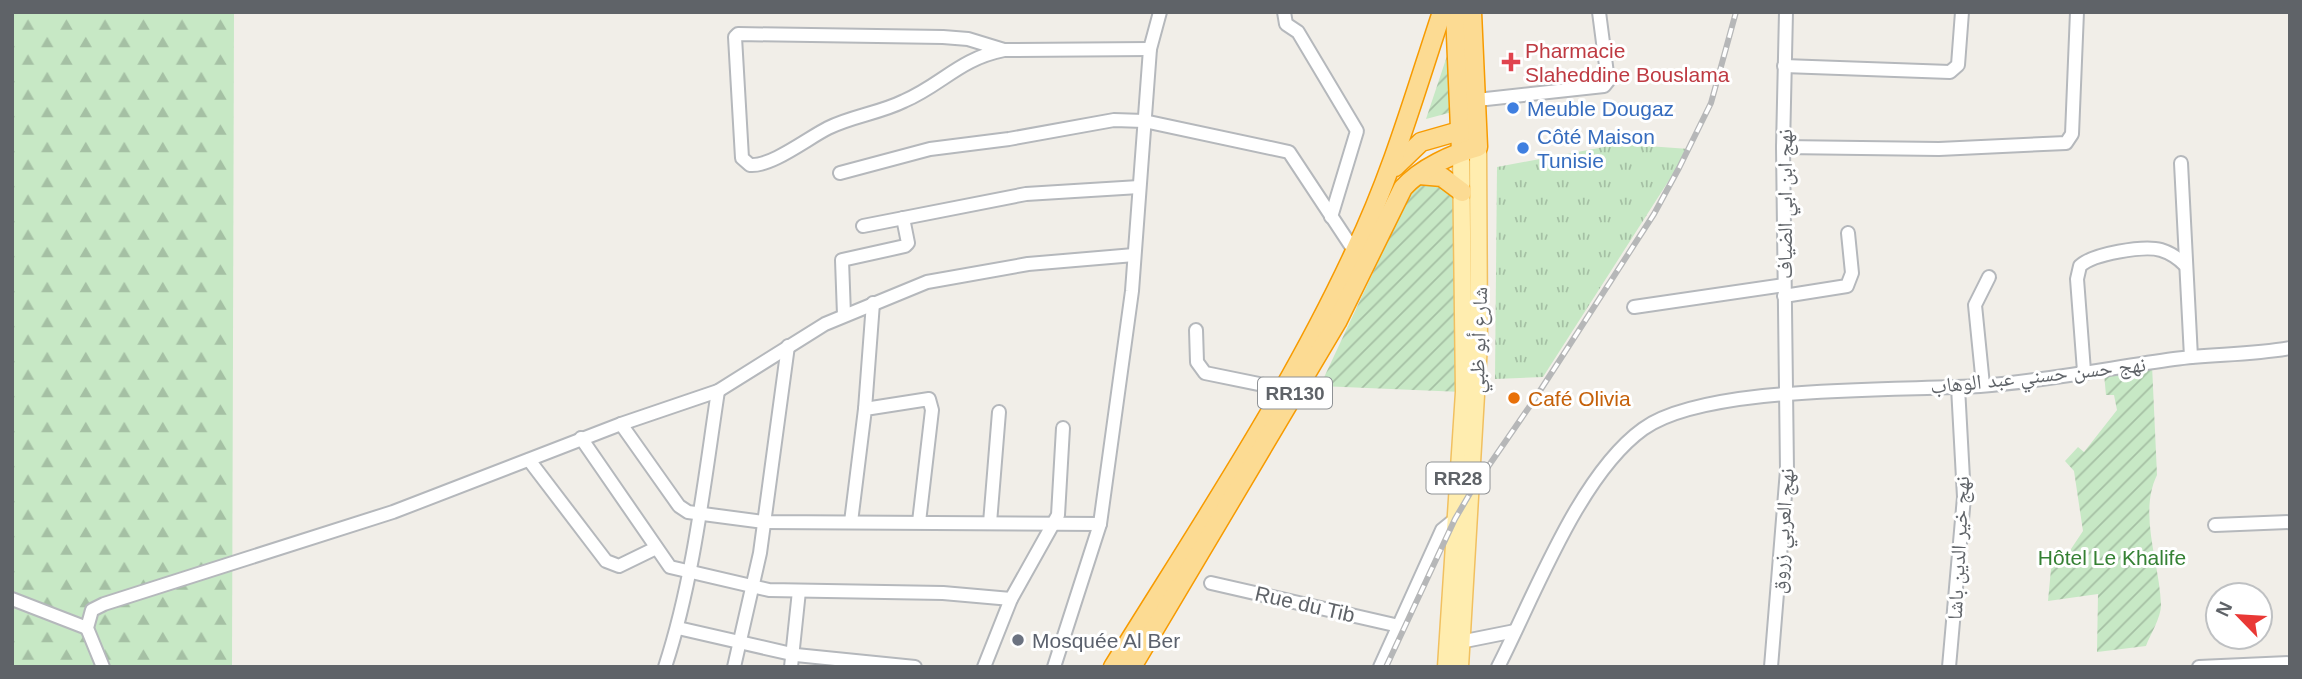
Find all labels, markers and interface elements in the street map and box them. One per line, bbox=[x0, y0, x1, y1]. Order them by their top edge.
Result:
place label: Pharmacie Slaheddine Bouslama bbox=[1525, 39, 1730, 86]
marker: Pharmacie Slaheddine Bouslama bbox=[1503, 54, 1519, 70]
place label: Meuble Dougaz bbox=[1527, 97, 1674, 120]
marker: Meuble Dougaz bbox=[1505, 100, 1521, 116]
place label: Côté Maison Tunisie bbox=[1537, 125, 1655, 172]
street label: نهج ابن ابي الضياف bbox=[1773, 129, 1801, 279]
marker: Côté Maison Tunisie bbox=[1515, 140, 1531, 156]
street label: شارع أبو ظبي bbox=[1464, 286, 1497, 394]
street label: نهج حسن حسني عبد الوهاب bbox=[1929, 352, 2148, 403]
road number: RR130 bbox=[1258, 378, 1332, 408]
place label: Café Olivia bbox=[1528, 387, 1631, 410]
marker: Café Olivia bbox=[1506, 390, 1522, 406]
road number: RR28 bbox=[1426, 463, 1490, 494]
street label: نهج العربي زروق bbox=[1766, 467, 1803, 595]
street label: نهج خير الدين باشا bbox=[1943, 476, 1975, 620]
park label: Hôtel Le Khalife bbox=[2038, 546, 2186, 569]
street label: Rue du Tib bbox=[1253, 581, 1357, 627]
north arrow bbox=[2204, 581, 2274, 651]
text: N bbox=[2212, 598, 2236, 620]
place label: Mosquée Al Ber bbox=[1032, 629, 1180, 652]
marker: Mosquée Al Ber bbox=[1010, 632, 1026, 648]

